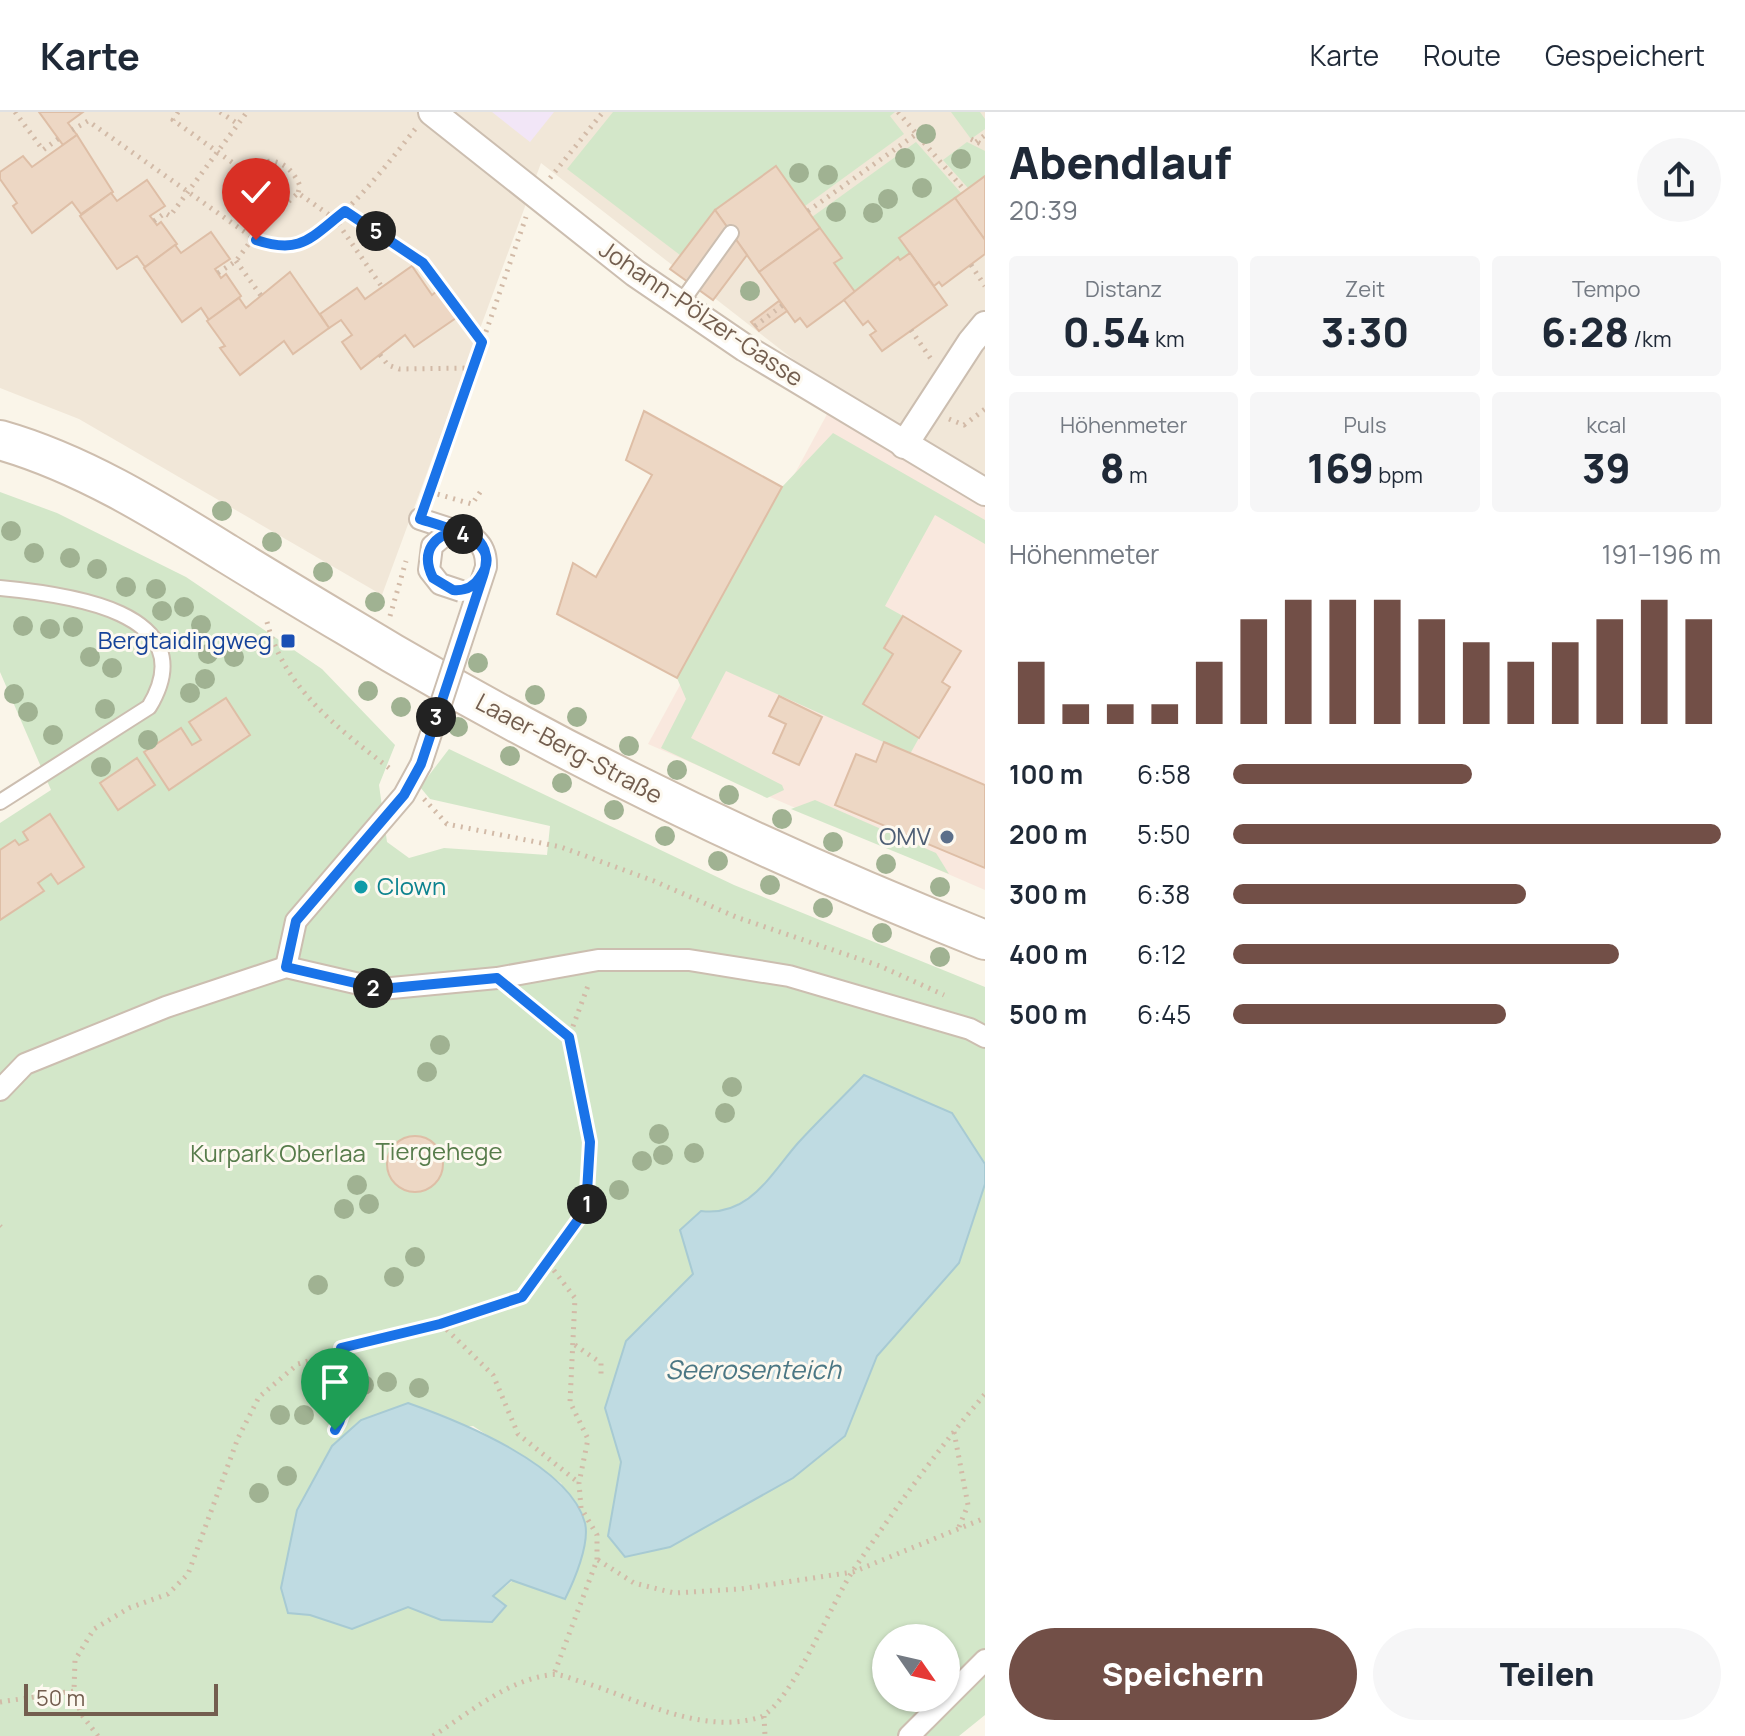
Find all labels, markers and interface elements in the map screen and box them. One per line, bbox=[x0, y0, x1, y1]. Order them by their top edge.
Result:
text: Karte bbox=[40, 29, 140, 81]
text: Karte bbox=[1310, 36, 1379, 74]
text: Route bbox=[1423, 36, 1501, 74]
text: Gespeichert bbox=[1545, 36, 1705, 74]
text: Abendlauf bbox=[1009, 132, 1231, 192]
button: share bbox=[1637, 138, 1721, 222]
pin bbox=[222, 158, 290, 240]
icon: check bbox=[234, 170, 278, 214]
text: 20:39 bbox=[1009, 192, 1078, 228]
pin: 5 bbox=[356, 211, 396, 251]
text: 5 bbox=[370, 216, 382, 246]
street label: Johann-Pölzer-Gasse bbox=[593, 232, 810, 393]
text: Distanz bbox=[1085, 274, 1162, 304]
text: Zeit bbox=[1345, 274, 1385, 304]
text: Tempo bbox=[1572, 274, 1641, 304]
text: 0.54 bbox=[1063, 304, 1151, 359]
text: 3:30 bbox=[1321, 304, 1409, 359]
text: 6:28 bbox=[1541, 304, 1629, 359]
text: km bbox=[1151, 324, 1185, 354]
text: /km bbox=[1629, 324, 1672, 354]
text: Höhenmeter bbox=[1060, 410, 1187, 440]
text: Puls bbox=[1343, 410, 1387, 440]
text: kcal bbox=[1586, 410, 1626, 440]
text: 8 bbox=[1100, 440, 1125, 495]
text: 169 bbox=[1307, 440, 1374, 495]
text: 39 bbox=[1582, 440, 1631, 495]
text: m bbox=[1125, 460, 1148, 490]
text: bpm bbox=[1374, 460, 1423, 490]
pin: 4 bbox=[443, 514, 483, 554]
text: 4 bbox=[456, 519, 470, 549]
text: Höhenmeter bbox=[1009, 536, 1160, 572]
text: 191–196 m bbox=[1601, 536, 1721, 572]
place label: Bergtaidingweg bbox=[98, 623, 272, 656]
marker: Bergtaidingweg bbox=[279, 632, 297, 650]
street label: Laaer-Berg-Straße bbox=[470, 684, 669, 811]
pin: 3 bbox=[416, 697, 456, 737]
text: 3 bbox=[430, 702, 442, 732]
text: 100 m bbox=[1009, 756, 1083, 792]
text: 6:58 bbox=[1137, 756, 1191, 792]
text: 200 m bbox=[1009, 816, 1087, 852]
text: 5:50 bbox=[1137, 816, 1191, 852]
place label: OMV bbox=[879, 819, 932, 852]
marker: OMV bbox=[938, 828, 956, 846]
place label: Clown bbox=[377, 869, 446, 902]
text: 300 m bbox=[1009, 876, 1087, 912]
text: 6:38 bbox=[1137, 876, 1190, 912]
marker: Clown bbox=[352, 878, 370, 896]
text: 400 m bbox=[1009, 936, 1088, 972]
text: 6:12 bbox=[1137, 936, 1186, 972]
pin: 2 bbox=[353, 968, 393, 1008]
text: 2 bbox=[366, 973, 380, 1003]
text: 500 m bbox=[1009, 996, 1087, 1032]
text: 6:45 bbox=[1137, 996, 1191, 1032]
park label: Tiergehege bbox=[376, 1134, 502, 1167]
park label: Kurpark Oberlaa bbox=[190, 1136, 366, 1169]
pin: 1 bbox=[567, 1184, 607, 1224]
text: 1 bbox=[582, 1189, 592, 1219]
pin bbox=[301, 1348, 369, 1430]
water label: Seerosenteich bbox=[665, 1351, 842, 1387]
icon: arrive bbox=[313, 1360, 357, 1404]
north arrow bbox=[872, 1624, 960, 1712]
map controls bbox=[872, 1624, 960, 1712]
button: Speichern bbox=[1009, 1628, 1357, 1720]
button: Teilen bbox=[1373, 1628, 1721, 1720]
scale bar bbox=[24, 1680, 218, 1716]
text: 50 m bbox=[36, 1683, 85, 1713]

